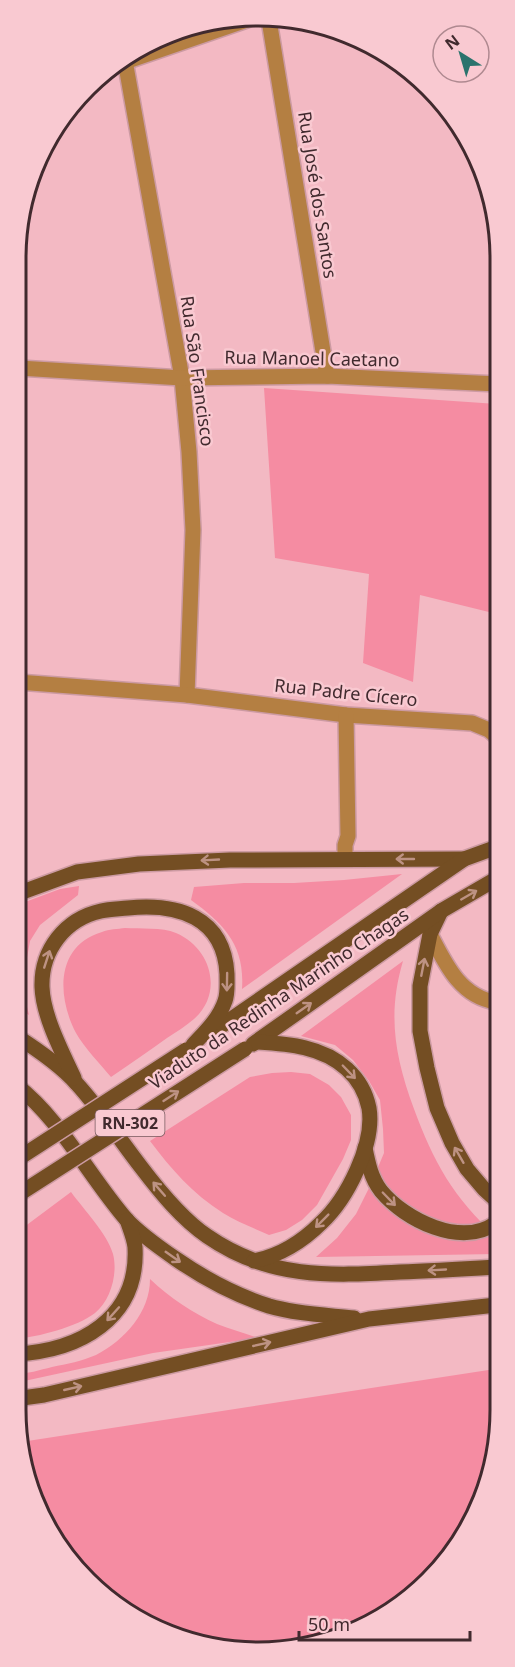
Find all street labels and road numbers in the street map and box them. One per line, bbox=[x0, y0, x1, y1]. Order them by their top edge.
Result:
street label: Rua José dos Santos bbox=[293, 110, 343, 280]
street label: Rua São Francisco bbox=[176, 294, 220, 448]
street label: Rua Manoel Caetano bbox=[224, 344, 400, 372]
street label: Rua Padre Cícero bbox=[273, 673, 419, 711]
street label: Viaduto da Redinha Marinho Chagas bbox=[144, 902, 413, 1094]
road number: RN-302 bbox=[96, 1110, 164, 1136]

